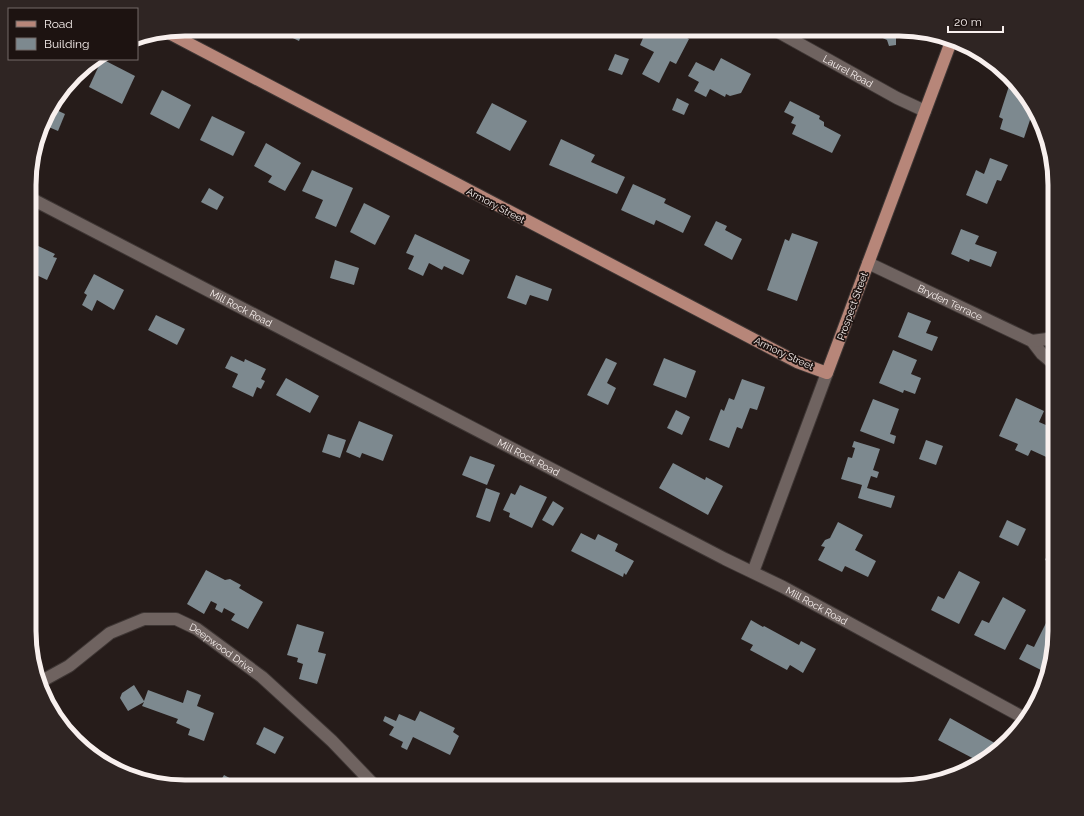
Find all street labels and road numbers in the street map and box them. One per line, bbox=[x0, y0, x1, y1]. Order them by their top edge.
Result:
street label: Laurel Road bbox=[821, 53, 875, 90]
street label: Armory Street bbox=[465, 185, 527, 226]
street label: Prospect Street bbox=[835, 270, 870, 342]
street label: Bryden Terrace bbox=[916, 282, 984, 323]
street label: Mill Rock Road bbox=[208, 288, 274, 329]
street label: Armory Street bbox=[752, 335, 816, 372]
street label: Mill Rock Road bbox=[496, 437, 561, 478]
street label: Mill Rock Road bbox=[784, 585, 849, 627]
street label: Deepwood Drive bbox=[188, 621, 256, 675]

